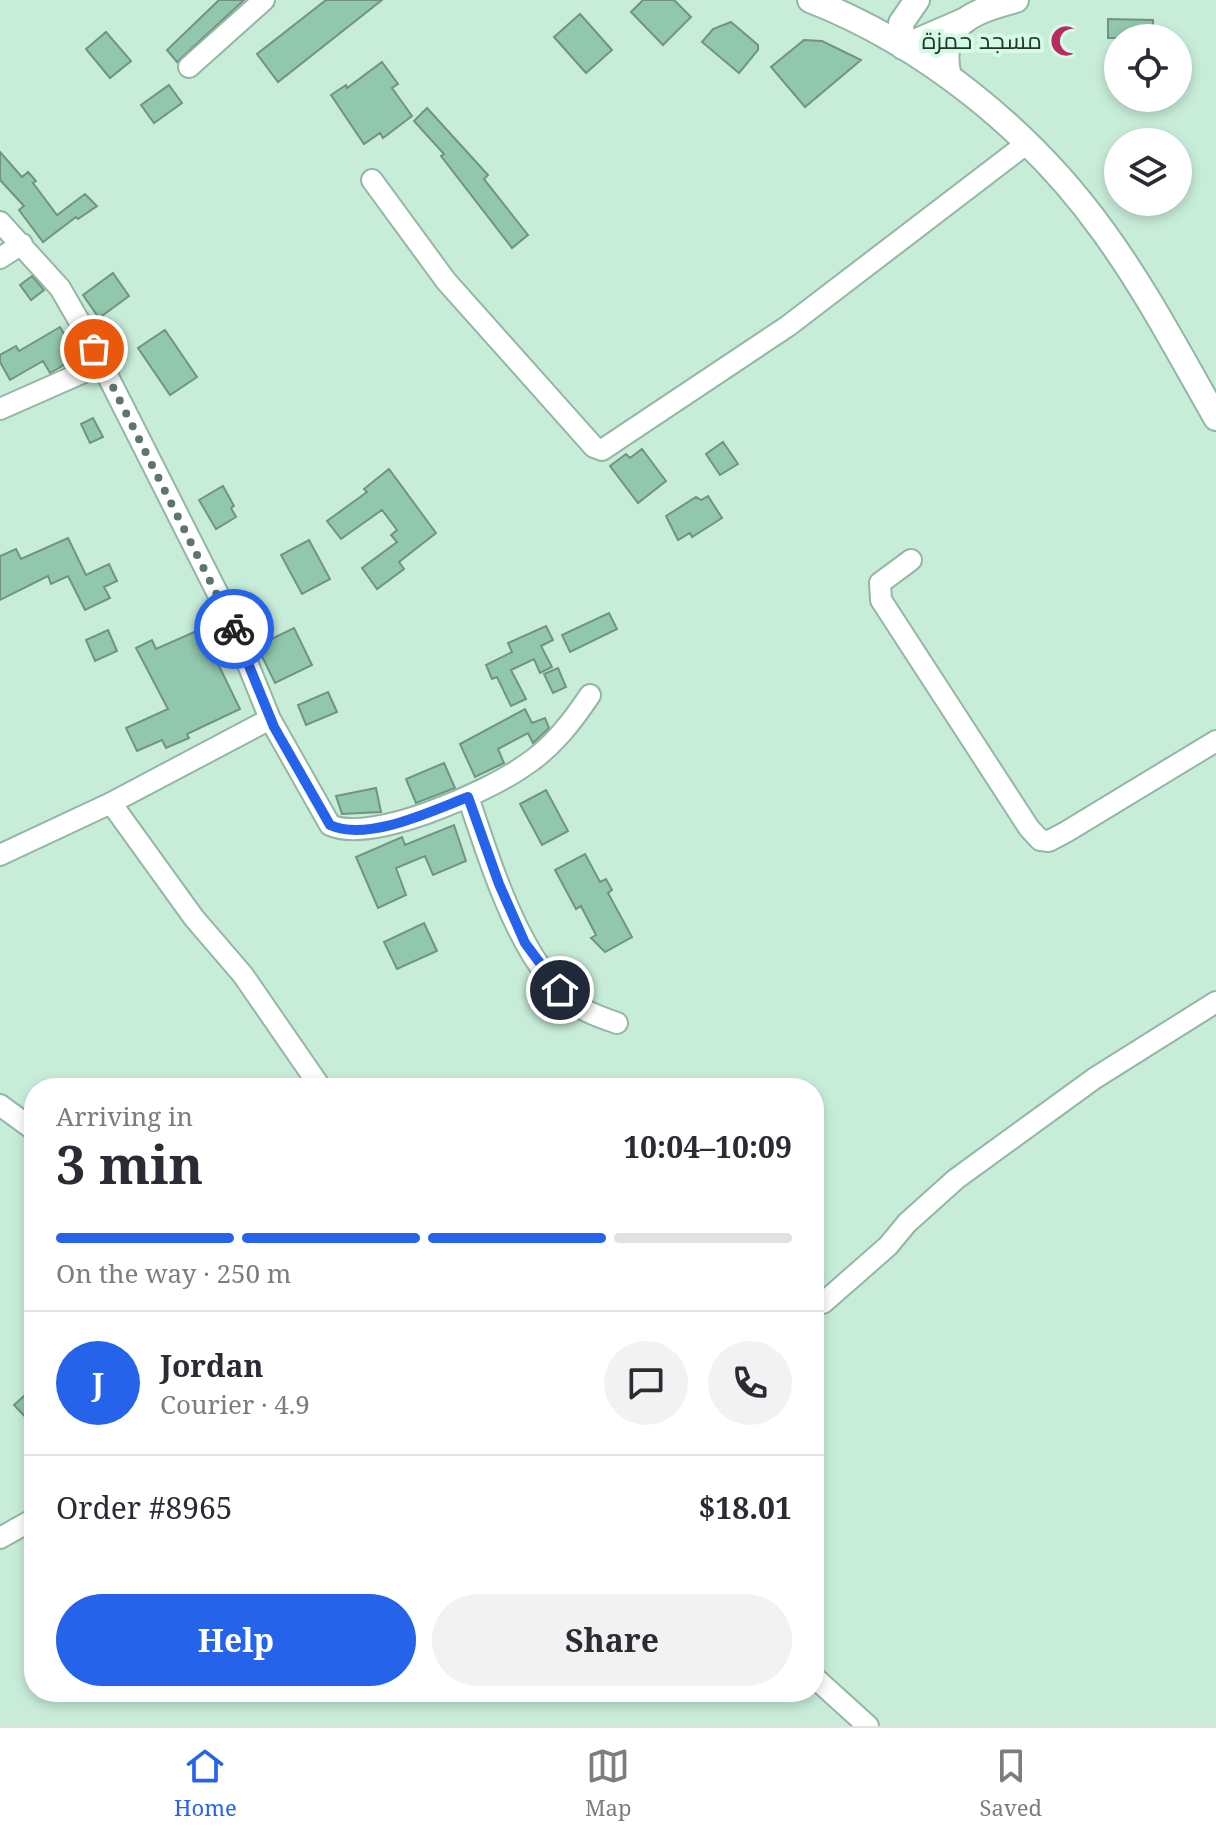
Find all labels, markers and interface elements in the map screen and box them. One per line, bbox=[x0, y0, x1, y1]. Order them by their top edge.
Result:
place label: مسجد حمزة bbox=[922, 23, 1042, 56]
mosque icon: مسجد حمزة bbox=[1049, 24, 1083, 58]
map controls bbox=[1104, 24, 1192, 216]
button: locate bbox=[1104, 24, 1192, 112]
button: layers bbox=[1104, 128, 1192, 216]
pin bbox=[60, 315, 128, 383]
icon: bag bbox=[72, 327, 116, 371]
courier bbox=[194, 589, 274, 669]
icon: bike bbox=[212, 607, 256, 651]
pin bbox=[526, 956, 594, 1024]
icon: home bbox=[538, 968, 582, 1012]
text: Arriving in bbox=[56, 1098, 193, 1134]
text: 10:04–10:09 bbox=[623, 1126, 792, 1167]
text: 3 min bbox=[56, 1128, 203, 1199]
text: On the way · 250 m bbox=[56, 1255, 291, 1291]
button: chat bbox=[604, 1341, 688, 1425]
button: phone bbox=[708, 1341, 792, 1425]
text: Jordan bbox=[160, 1345, 263, 1386]
text: J bbox=[92, 1363, 104, 1404]
text: Courier · 4.9 bbox=[160, 1386, 310, 1422]
text: Order #8965 bbox=[56, 1487, 233, 1528]
text: $18.01 bbox=[698, 1487, 792, 1528]
button: Help bbox=[56, 1594, 416, 1686]
button: Share bbox=[432, 1594, 792, 1686]
tab: Home bbox=[174, 1744, 237, 1822]
tab: Map bbox=[585, 1744, 631, 1822]
tab: Saved bbox=[980, 1744, 1042, 1822]

